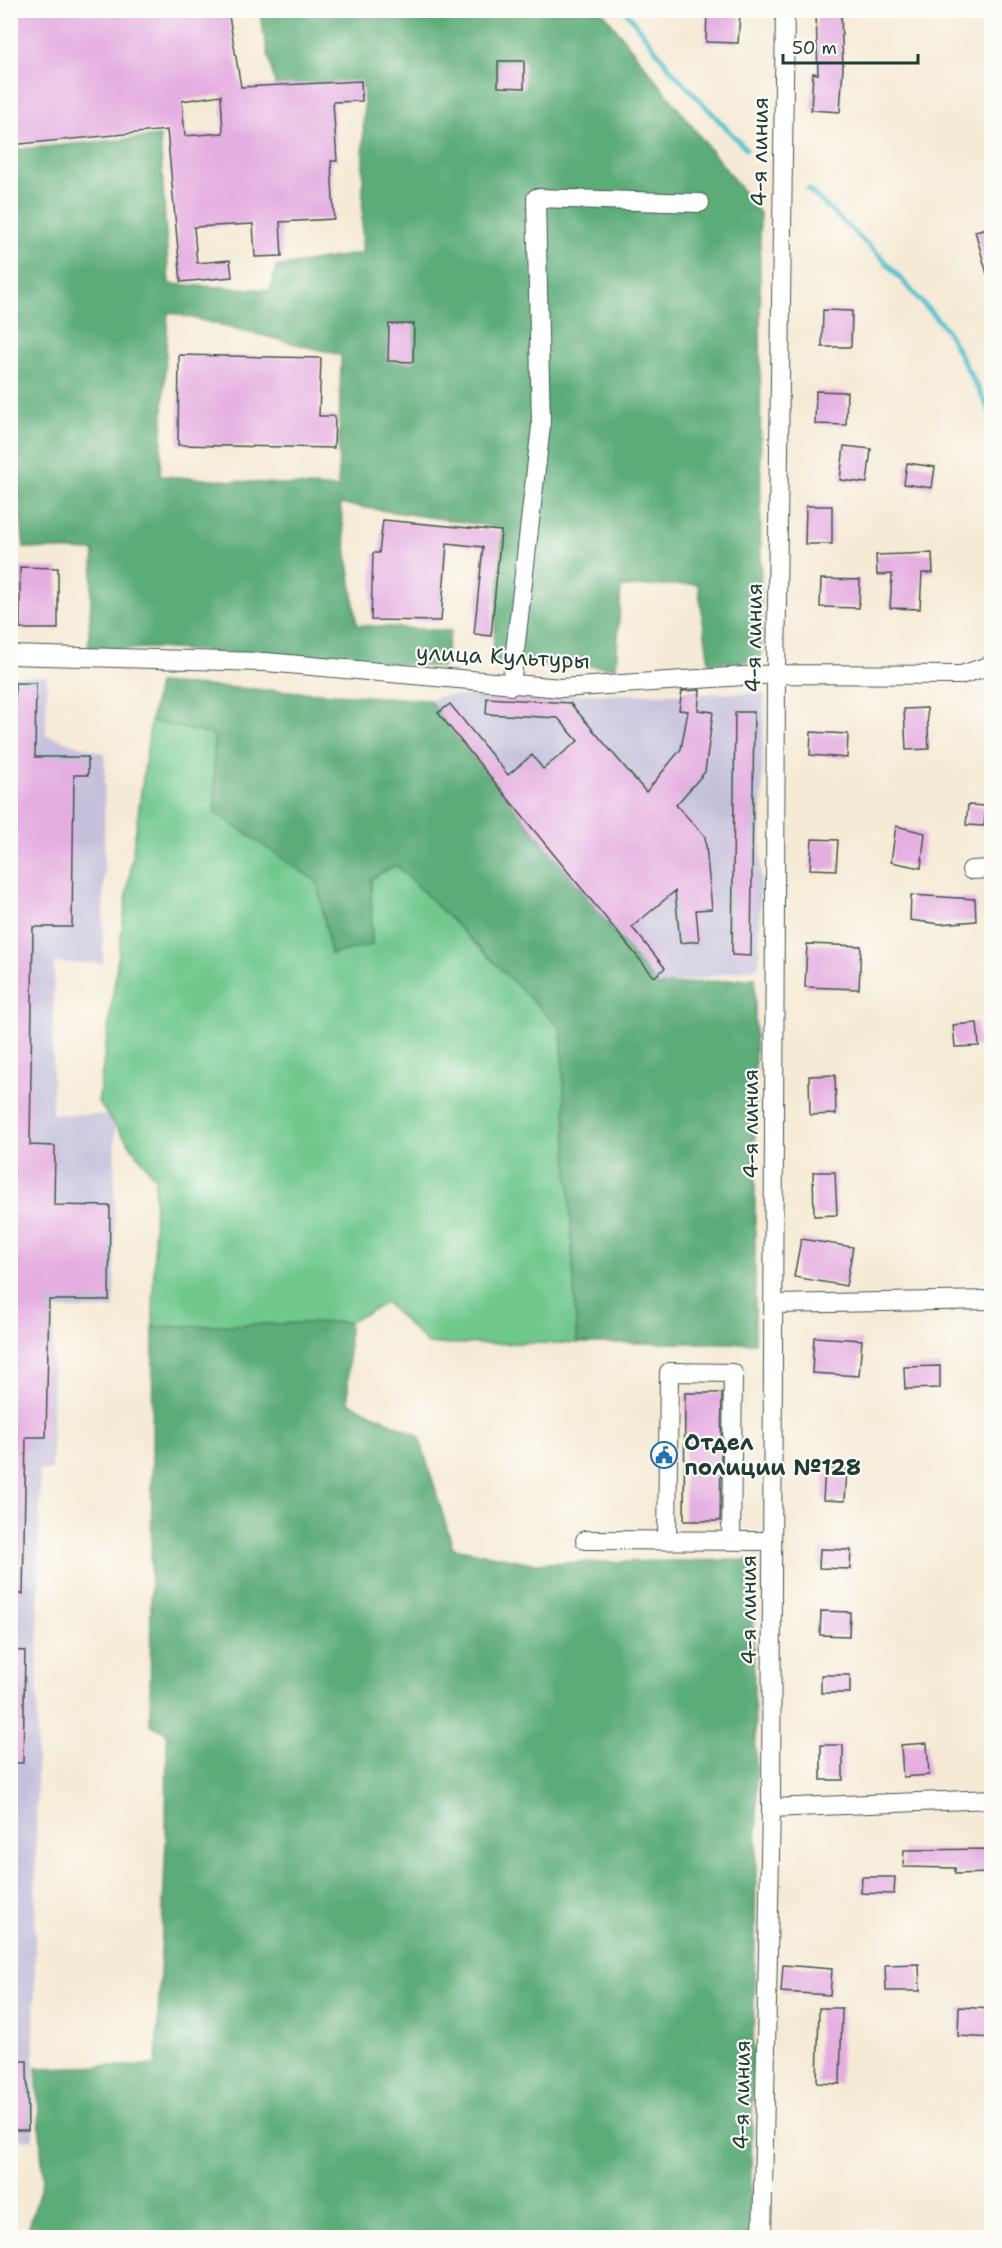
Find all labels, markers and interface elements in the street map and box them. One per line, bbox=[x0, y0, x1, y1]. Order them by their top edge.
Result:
scale bar bbox=[783, 27, 918, 65]
text: 50 m bbox=[792, 36, 837, 60]
street label: 4-я линия bbox=[744, 97, 775, 207]
street label: 4-я линия bbox=[738, 583, 769, 693]
street label: улица Культуры bbox=[415, 637, 591, 676]
street label: 4-я линия bbox=[736, 1069, 765, 1179]
place label: Отдел полиции №128 bbox=[684, 1428, 861, 1482]
public building icon: Отдел полиции №128 bbox=[649, 1440, 679, 1470]
street label: 4-я линия bbox=[734, 1555, 763, 1665]
street label: 4-я линия bbox=[726, 2040, 757, 2150]

